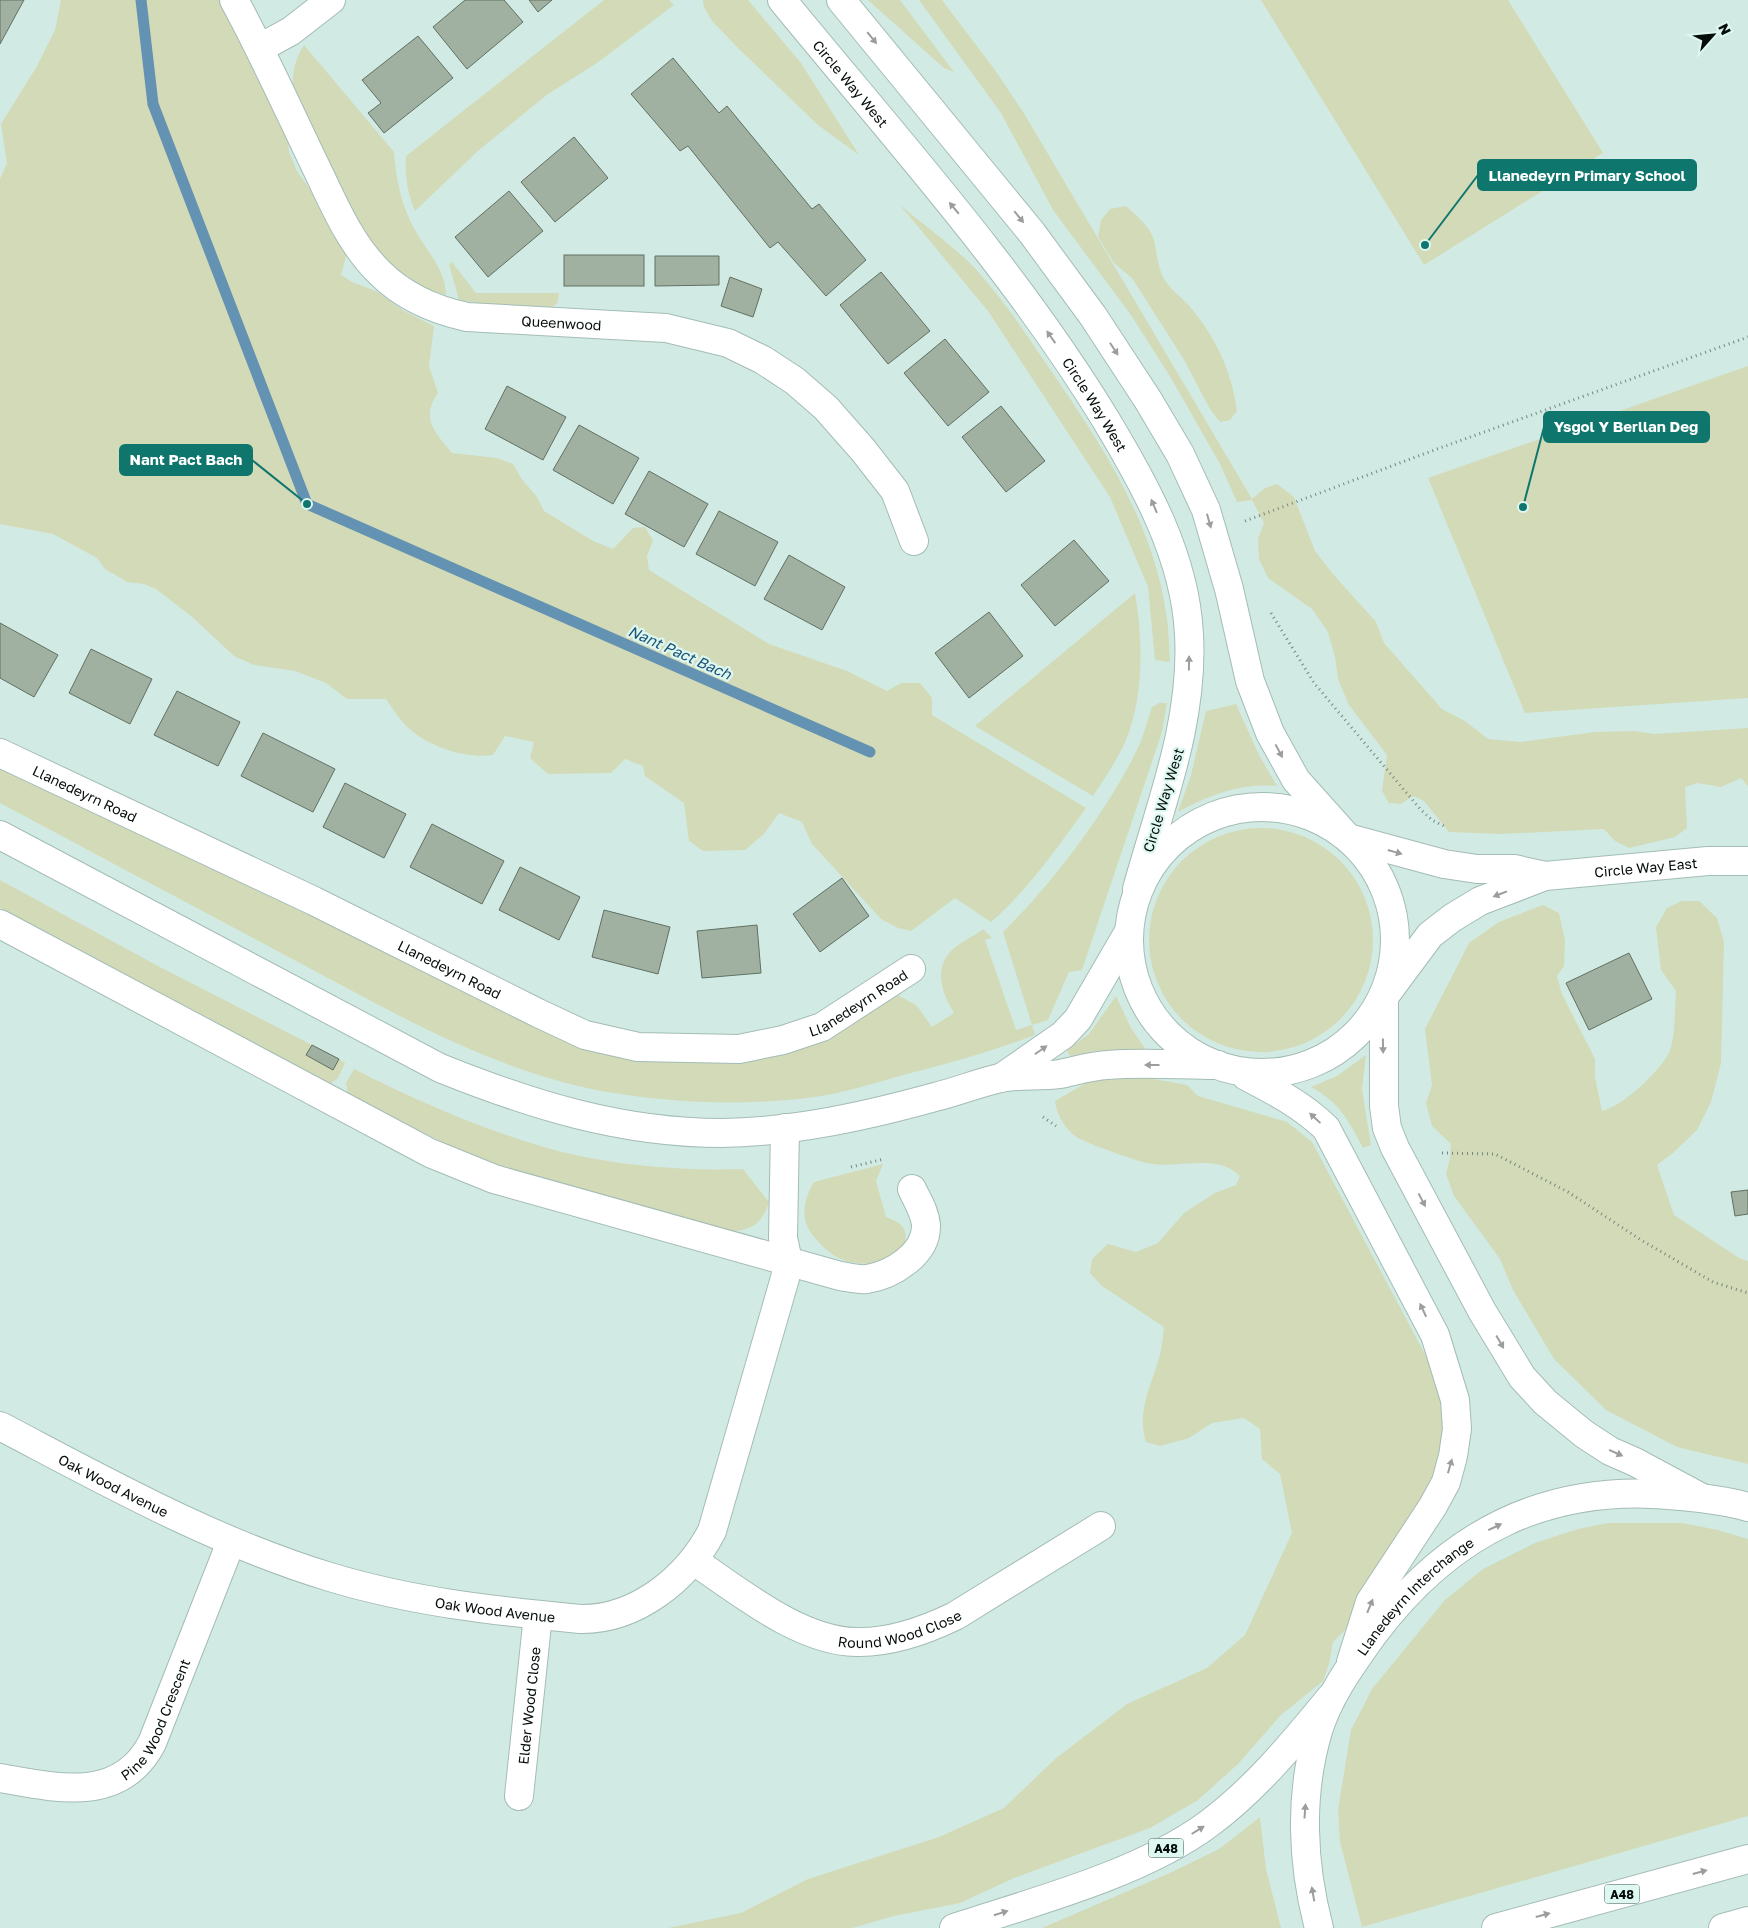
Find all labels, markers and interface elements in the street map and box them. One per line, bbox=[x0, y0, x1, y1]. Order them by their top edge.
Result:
north arrow bbox=[1688, 10, 1738, 60]
text: N bbox=[1715, 20, 1735, 37]
one-way arrow bbox=[866, 31, 877, 44]
street label: Circle Way West bbox=[810, 36, 892, 130]
callout: Llanedeyrn Primary School bbox=[1478, 160, 1696, 190]
text: Llanedeyrn Primary School bbox=[1488, 166, 1686, 184]
one-way arrow bbox=[948, 201, 959, 214]
one-way arrow bbox=[1014, 211, 1025, 224]
street label: Queenwood bbox=[521, 312, 602, 333]
one-way arrow bbox=[1046, 331, 1056, 344]
one-way arrow bbox=[1110, 342, 1119, 356]
street label: Circle Way West bbox=[1059, 354, 1131, 454]
callout: Ysgol Y Berllan Deg bbox=[1544, 412, 1709, 442]
text: Ysgol Y Berllan Deg bbox=[1554, 417, 1698, 435]
callout: Nant Pact Bach bbox=[120, 445, 252, 475]
text: Nant Pact Bach bbox=[130, 450, 242, 468]
one-way arrow bbox=[1150, 499, 1158, 513]
one-way arrow bbox=[1206, 514, 1214, 529]
water label: Nant Pact Bach bbox=[626, 621, 735, 683]
one-way arrow bbox=[1186, 655, 1194, 671]
one-way arrow bbox=[1275, 744, 1283, 758]
street label: Circle Way West bbox=[1139, 746, 1187, 854]
street label: Llanedeyrn Road bbox=[30, 761, 140, 825]
one-way arrow bbox=[1387, 848, 1402, 856]
street label: Circle Way East bbox=[1593, 854, 1698, 880]
one-way arrow bbox=[1493, 890, 1507, 898]
street label: Llanedeyrn Road bbox=[395, 936, 504, 1002]
street label: Llanedeyrn Road bbox=[807, 965, 910, 1039]
one-way arrow bbox=[1379, 1038, 1387, 1054]
one-way arrow bbox=[1034, 1045, 1047, 1055]
one-way arrow bbox=[1144, 1061, 1160, 1069]
one-way arrow bbox=[1309, 1112, 1321, 1124]
one-way arrow bbox=[1418, 1192, 1426, 1207]
one-way arrow bbox=[1419, 1303, 1427, 1317]
one-way arrow bbox=[1496, 1335, 1504, 1350]
street label: Oak Wood Avenue bbox=[56, 1450, 171, 1520]
one-way arrow bbox=[1609, 1450, 1623, 1458]
one-way arrow bbox=[1447, 1458, 1455, 1473]
one-way arrow bbox=[1488, 1523, 1502, 1531]
street label: Llanedeyrn Interchange bbox=[1353, 1533, 1476, 1658]
street label: Oak Wood Avenue bbox=[434, 1593, 556, 1625]
one-way arrow bbox=[1366, 1599, 1374, 1613]
street label: Round Wood Close bbox=[837, 1606, 964, 1651]
street label: Elder Wood Close bbox=[514, 1646, 543, 1765]
street label: Pine Wood Crescent bbox=[117, 1656, 193, 1783]
one-way arrow bbox=[1301, 1803, 1309, 1819]
one-way arrow bbox=[1192, 1825, 1205, 1834]
road number: A48 bbox=[1148, 1839, 1184, 1858]
one-way arrow bbox=[1692, 1868, 1707, 1876]
road number: A48 bbox=[1604, 1885, 1640, 1904]
one-way arrow bbox=[1308, 1886, 1316, 1902]
one-way arrow bbox=[993, 1908, 1008, 1916]
one-way arrow bbox=[1535, 1911, 1550, 1919]

